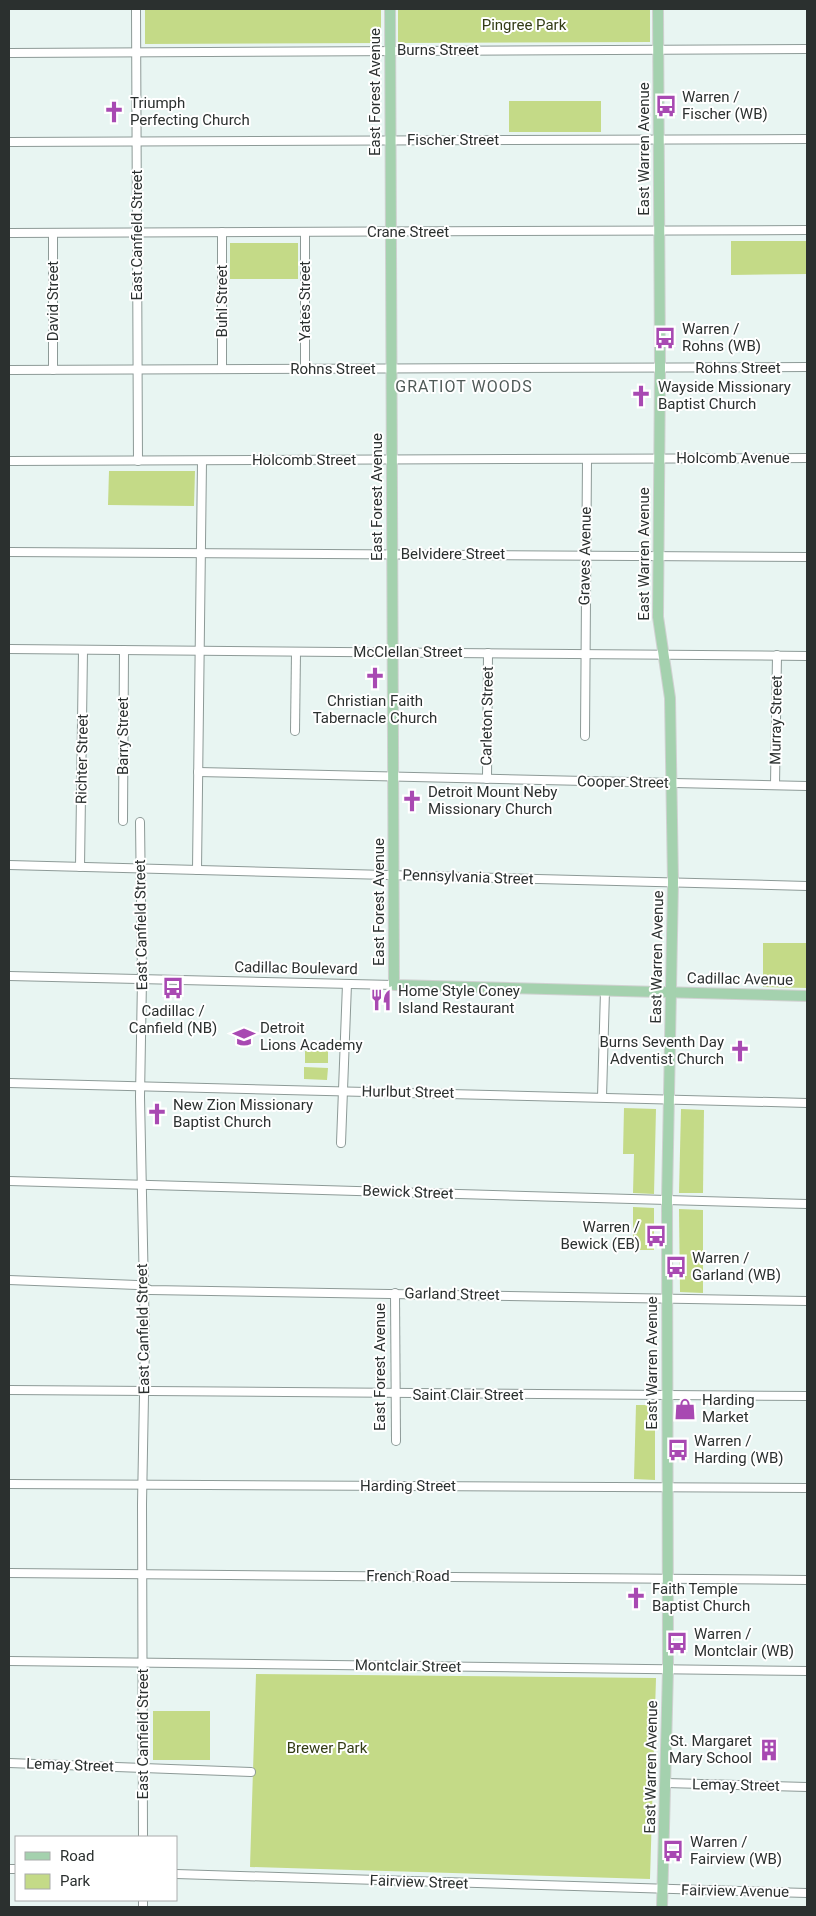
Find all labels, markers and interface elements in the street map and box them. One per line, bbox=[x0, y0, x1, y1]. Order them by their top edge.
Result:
park label: Pingree Park bbox=[482, 16, 567, 34]
street label: East Forest Avenue bbox=[366, 28, 384, 156]
street label: Burns Street bbox=[397, 41, 479, 59]
street label: East Warren Avenue bbox=[635, 82, 653, 216]
place label: Warren / Fischer (WB) bbox=[682, 88, 768, 123]
bus stop icon: Warren / Fischer (WB) bbox=[653, 93, 679, 119]
place label: Triumph Perfecting Church bbox=[130, 94, 250, 129]
church icon: Triumph Perfecting Church bbox=[101, 99, 127, 125]
street label: Fischer Street bbox=[407, 131, 499, 149]
street label: East Canfield Street bbox=[128, 169, 146, 300]
street label: Crane Street bbox=[367, 223, 449, 241]
street label: David Street bbox=[44, 261, 62, 341]
street label: Yates Street bbox=[296, 261, 314, 341]
street label: Buhl Street bbox=[213, 265, 231, 337]
place label: Warren / Rohns (WB) bbox=[682, 320, 761, 355]
bus stop icon: Warren / Rohns (WB) bbox=[652, 325, 678, 351]
street label: Rohns Street bbox=[695, 359, 781, 377]
street label: Rohns Street bbox=[290, 360, 376, 378]
district label: GRATIOT WOODS bbox=[395, 377, 533, 396]
place label: Wayside Missionary Baptist Church bbox=[658, 378, 791, 413]
church icon: Wayside Missionary Baptist Church bbox=[628, 383, 654, 409]
street label: East Forest Avenue bbox=[368, 433, 386, 561]
street label: Holcomb Avenue bbox=[676, 449, 790, 467]
street label: Holcomb Street bbox=[252, 451, 356, 469]
street label: East Warren Avenue bbox=[635, 487, 653, 621]
street label: Graves Avenue bbox=[575, 506, 595, 606]
street label: Belvidere Street bbox=[401, 545, 505, 563]
street label: McClellan Street bbox=[353, 643, 463, 661]
church icon: Christian Faith Tabernacle Church bbox=[362, 665, 388, 691]
street label: Carleton Street bbox=[477, 666, 497, 766]
street label: Murray Street bbox=[766, 675, 786, 765]
place label: Christian Faith Tabernacle Church bbox=[313, 692, 437, 727]
street label: Barry Street bbox=[114, 697, 132, 775]
street label: Richter Street bbox=[72, 714, 92, 804]
street label: Cooper Street bbox=[577, 772, 669, 792]
place label: Detroit Mount Neby Missionary Church bbox=[428, 783, 557, 818]
church icon: Detroit Mount Neby Missionary Church bbox=[399, 788, 425, 814]
street label: East Forest Avenue bbox=[370, 838, 388, 966]
street label: East Canfield Street bbox=[131, 859, 151, 991]
street label: Pennsylvania Street bbox=[402, 866, 534, 888]
street label: East Warren Avenue bbox=[647, 890, 667, 1024]
street label: Cadillac Boulevard bbox=[234, 958, 358, 978]
street label: Cadillac Avenue bbox=[687, 969, 793, 989]
bus stop icon: Cadillac / Canfield (NB) bbox=[160, 975, 186, 1001]
place label: Home Style Coney Island Restaurant bbox=[398, 982, 520, 1017]
restaurant icon: Home Style Coney Island Restaurant bbox=[368, 987, 394, 1013]
place label: Cadillac / Canfield (NB) bbox=[129, 1002, 217, 1037]
place label: Detroit Lions Academy bbox=[260, 1019, 363, 1054]
school or university icon: Detroit Lions Academy bbox=[231, 1024, 257, 1050]
place label: Burns Seventh Day Adventist Church bbox=[600, 1033, 724, 1068]
church icon: Burns Seventh Day Adventist Church bbox=[727, 1038, 753, 1064]
street label: Hurlbut Street bbox=[362, 1082, 455, 1102]
place label: New Zion Missionary Baptist Church bbox=[173, 1096, 313, 1131]
church icon: New Zion Missionary Baptist Church bbox=[144, 1101, 170, 1127]
street label: Bewick Street bbox=[362, 1181, 454, 1203]
place label: Warren / Bewick (EB) bbox=[560, 1218, 640, 1253]
bus stop icon: Warren / Bewick (EB) bbox=[643, 1223, 669, 1249]
place label: Warren / Garland (WB) bbox=[692, 1249, 781, 1284]
bus stop icon: Warren / Garland (WB) bbox=[663, 1254, 689, 1280]
street label: East Canfield Street bbox=[133, 1263, 153, 1395]
street label: Garland Street bbox=[404, 1284, 500, 1304]
street label: East Warren Avenue bbox=[643, 1296, 661, 1430]
street label: East Forest Avenue bbox=[371, 1303, 389, 1431]
street label: Saint Clair Street bbox=[412, 1386, 524, 1404]
place label: Harding Market bbox=[702, 1391, 755, 1426]
shop icon: Harding Market bbox=[672, 1396, 698, 1422]
place label: Warren / Harding (WB) bbox=[694, 1432, 783, 1467]
bus stop icon: Warren / Harding (WB) bbox=[665, 1437, 691, 1463]
street label: Harding Street bbox=[360, 1477, 456, 1495]
street label: French Road bbox=[366, 1567, 450, 1585]
place label: Faith Temple Baptist Church bbox=[652, 1580, 750, 1615]
church icon: Faith Temple Baptist Church bbox=[623, 1585, 649, 1611]
place label: Warren / Montclair (WB) bbox=[694, 1625, 794, 1660]
bus stop icon: Warren / Montclair (WB) bbox=[664, 1630, 690, 1656]
street label: Montclair Street bbox=[355, 1656, 461, 1676]
street label: East Canfield Street bbox=[134, 1668, 152, 1799]
street label: East Warren Avenue bbox=[641, 1700, 661, 1834]
place label: St. Margaret Mary School bbox=[669, 1732, 752, 1767]
building icon: St. Margaret Mary School bbox=[756, 1737, 782, 1763]
park label: Brewer Park bbox=[287, 1739, 368, 1757]
street label: Lemay Street bbox=[26, 1754, 114, 1776]
street label: Lemay Street bbox=[692, 1775, 780, 1795]
place label: Warren / Fairview (WB) bbox=[690, 1833, 782, 1868]
legend bbox=[15, 1836, 178, 1901]
bus stop icon: Warren / Fairview (WB) bbox=[660, 1838, 686, 1864]
text: Road bbox=[60, 1847, 94, 1865]
street label: Fairview Street bbox=[369, 1871, 469, 1893]
text: Park bbox=[60, 1872, 91, 1890]
street label: Fairview Avenue bbox=[681, 1881, 789, 1901]

